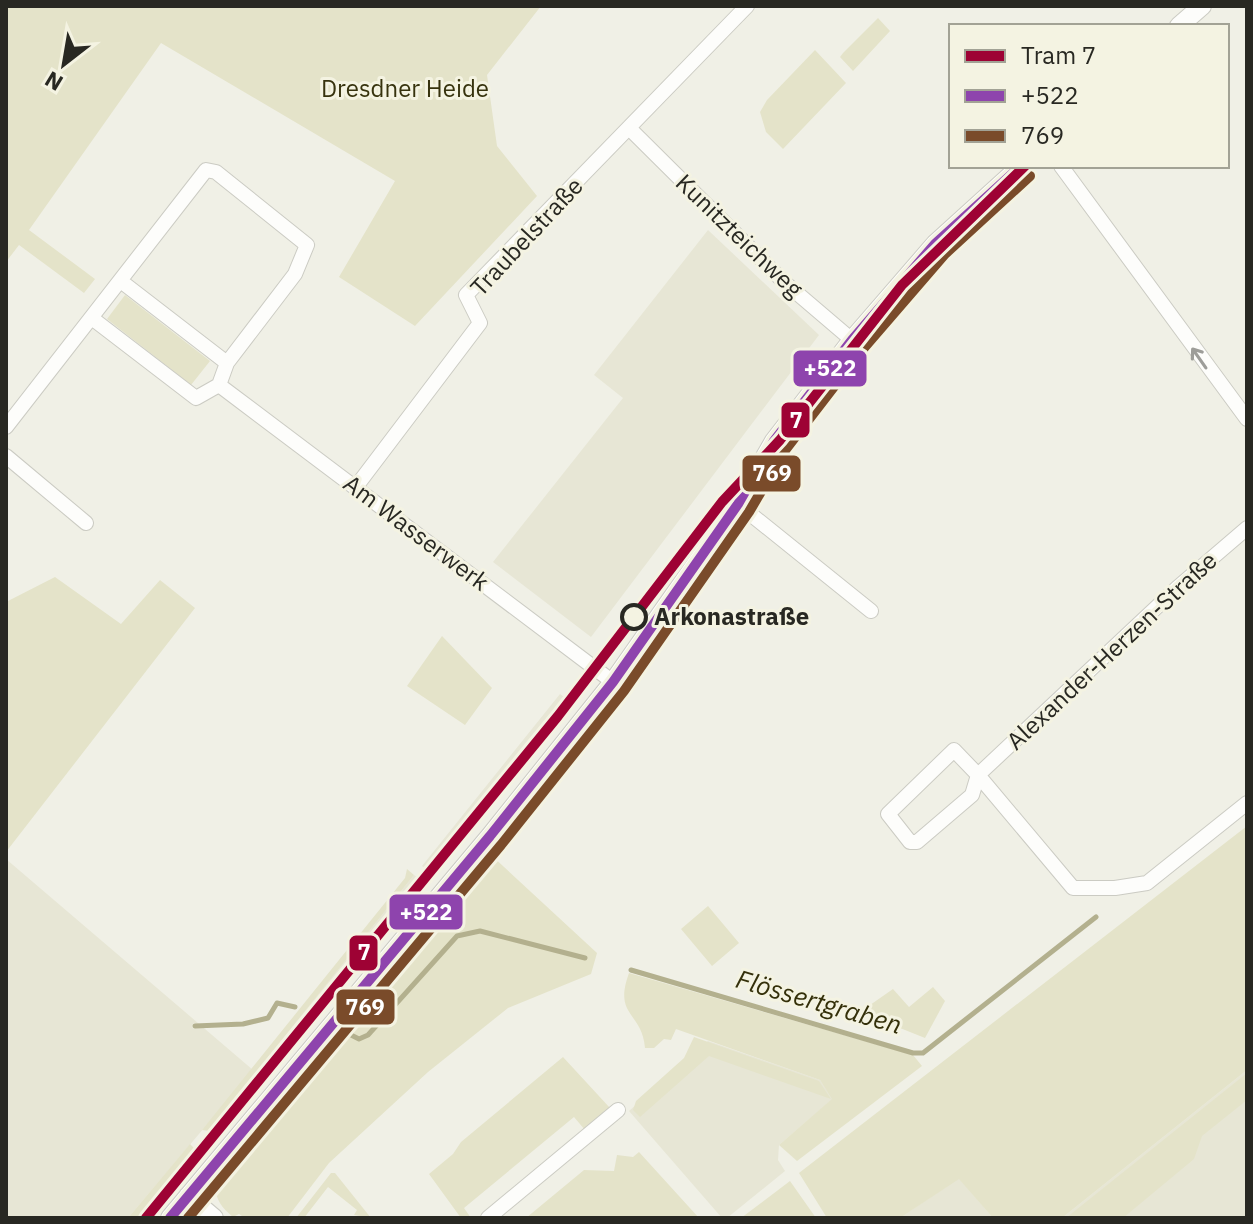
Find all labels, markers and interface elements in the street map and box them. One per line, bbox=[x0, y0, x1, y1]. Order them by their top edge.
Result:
north arrow bbox=[24, 24, 104, 104]
legend bbox=[949, 24, 1229, 168]
text: Tram 7 bbox=[1021, 39, 1096, 71]
text: N bbox=[39, 65, 68, 98]
park label: Dresdner Heide bbox=[321, 72, 489, 104]
text: +522 bbox=[1021, 79, 1079, 111]
text: 769 bbox=[1021, 119, 1064, 151]
street label: Kunitzteichweg bbox=[669, 166, 810, 304]
street label: Traubelstraße bbox=[463, 170, 590, 303]
one-way arrow bbox=[1191, 347, 1207, 369]
line badge: +522 bbox=[792, 349, 868, 388]
text: +522 bbox=[804, 353, 856, 382]
line badge: 7 bbox=[780, 401, 811, 439]
text: 7 bbox=[789, 405, 803, 434]
line badge: 769 bbox=[741, 454, 802, 493]
text: 769 bbox=[752, 458, 792, 487]
street label: Am Wasserwerk bbox=[337, 467, 496, 598]
street label: Alexander-Herzen-Straße bbox=[999, 544, 1223, 756]
place label: Arkonastraße bbox=[654, 600, 809, 632]
marker: Arkonastraße bbox=[621, 604, 647, 630]
line badge: +522 bbox=[388, 893, 464, 931]
text: +522 bbox=[400, 897, 452, 926]
line badge: 7 bbox=[348, 934, 379, 972]
text: 7 bbox=[357, 937, 371, 966]
water label: Flössertgraben bbox=[732, 961, 906, 1041]
line badge: 769 bbox=[335, 988, 396, 1026]
text: 769 bbox=[345, 992, 385, 1021]

